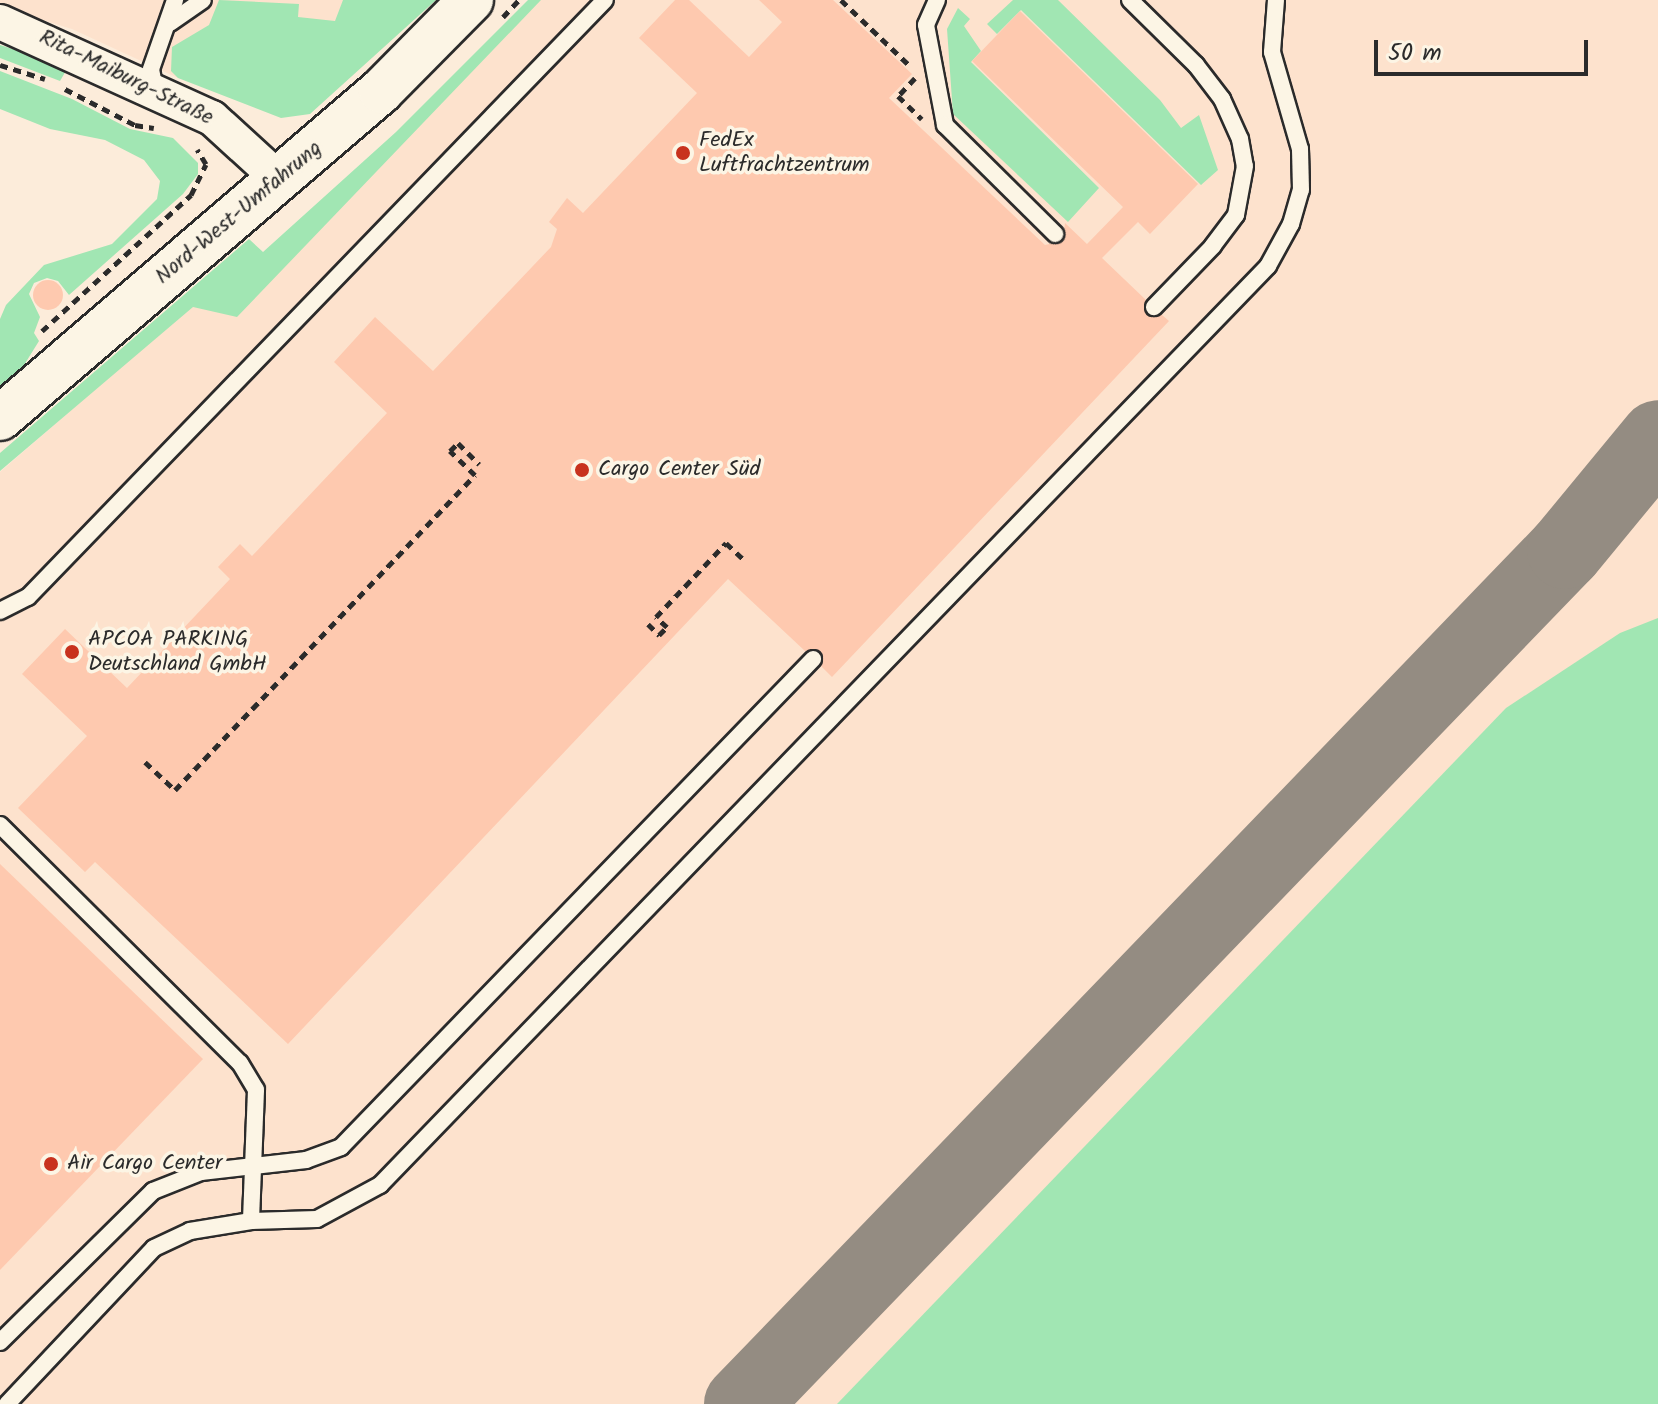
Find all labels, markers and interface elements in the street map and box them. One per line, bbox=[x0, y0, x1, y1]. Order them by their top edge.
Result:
street label: Rita-Maiburg-Straße bbox=[35, 24, 217, 132]
scale bar bbox=[1378, 24, 1592, 74]
text: 50 m bbox=[1388, 34, 1442, 73]
place label: FedEx Luftfrachtzentrum bbox=[699, 127, 870, 178]
street label: Nord-West-Umfahrung bbox=[150, 136, 328, 290]
marker: FedEx Luftfrachtzentrum bbox=[674, 144, 692, 162]
place label: Cargo Center Süd bbox=[598, 457, 761, 483]
marker: Cargo Center Süd bbox=[573, 461, 591, 479]
place label: APCOA PARKING Deutschland GmbH bbox=[88, 626, 267, 678]
marker: APCOA PARKING Deutschland GmbH bbox=[63, 643, 81, 661]
place label: Air Cargo Center bbox=[67, 1151, 222, 1177]
marker: Air Cargo Center bbox=[42, 1155, 60, 1173]

